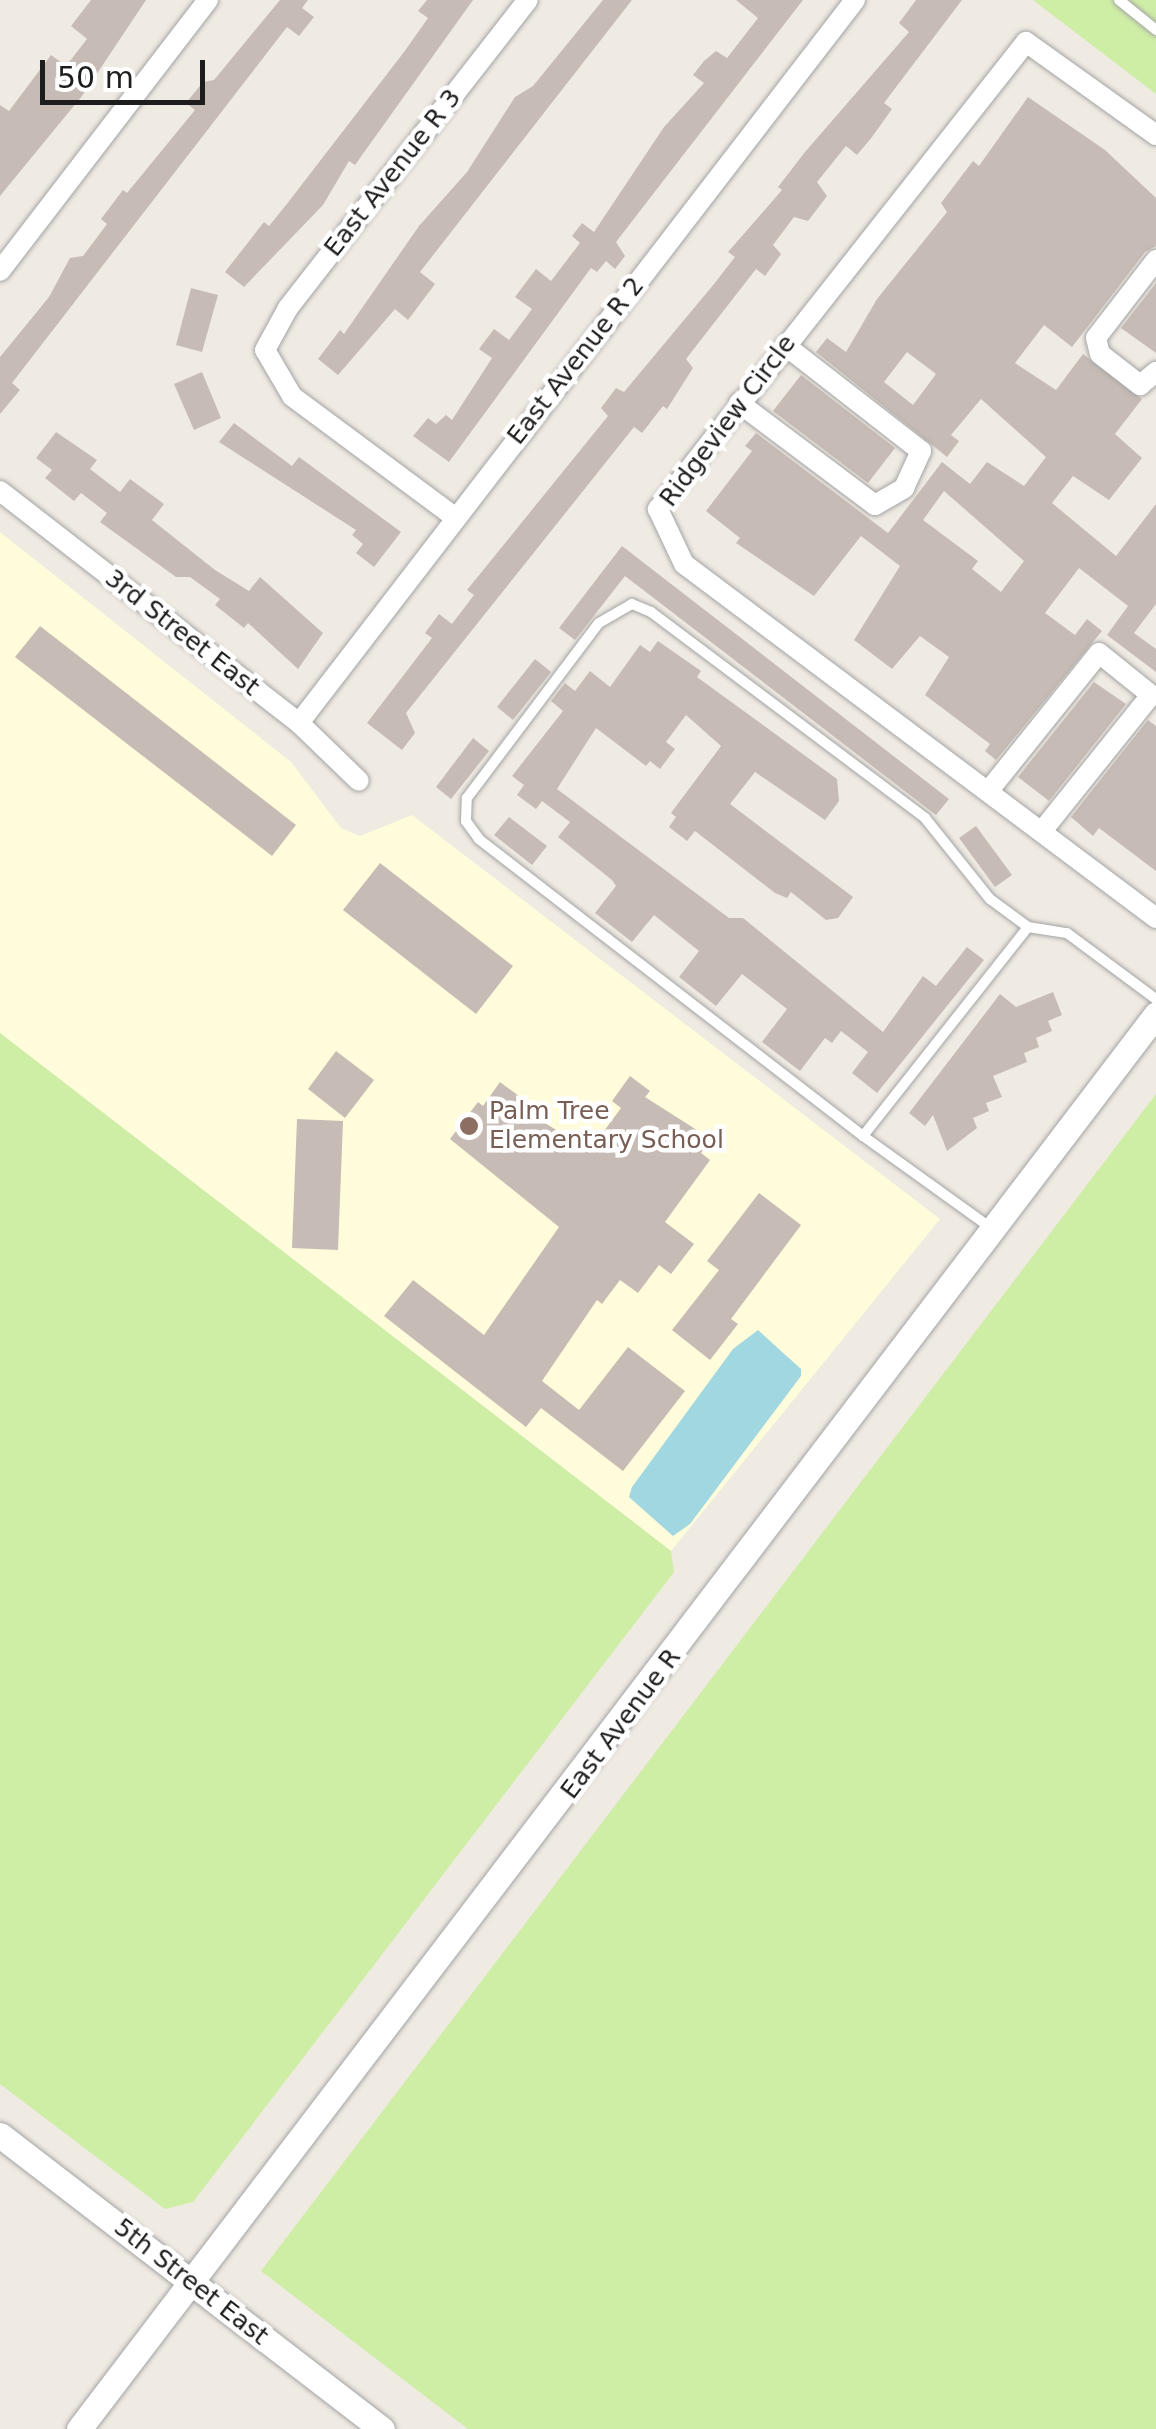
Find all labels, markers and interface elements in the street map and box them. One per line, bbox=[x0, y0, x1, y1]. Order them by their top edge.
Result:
scale bar bbox=[45, 40, 210, 102]
text: 50 m bbox=[57, 60, 134, 95]
street label: East Avenue R 3 bbox=[318, 83, 468, 263]
street label: East Avenue R 2 bbox=[501, 271, 651, 451]
street label: Ridgeview Circle bbox=[654, 329, 802, 513]
street label: 3rd Street East bbox=[99, 563, 265, 703]
place label: Palm Tree Elementary School bbox=[489, 1097, 724, 1156]
marker: Palm Tree Elementary School bbox=[458, 1115, 480, 1137]
street label: East Avenue R bbox=[555, 1643, 687, 1805]
street label: 5th Street East bbox=[108, 2213, 274, 2351]

